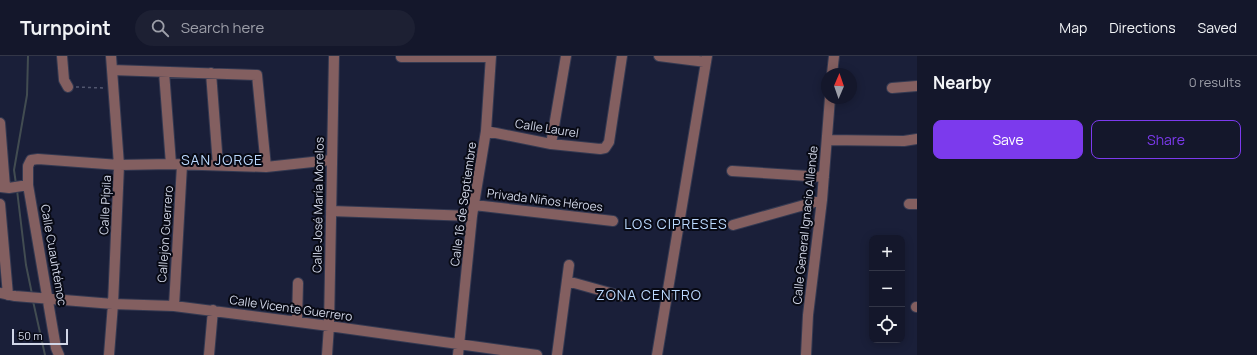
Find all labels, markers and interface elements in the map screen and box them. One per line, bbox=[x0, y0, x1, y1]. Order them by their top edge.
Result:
search box bbox=[135, 10, 415, 46]
text: Turnpoint bbox=[20, 15, 111, 41]
icon: search bbox=[149, 17, 171, 39]
text: Search here bbox=[181, 17, 264, 38]
text: Map bbox=[1059, 18, 1087, 37]
text: Directions bbox=[1109, 18, 1176, 37]
text: Saved bbox=[1198, 18, 1237, 37]
north arrow bbox=[821, 68, 857, 104]
text: Nearby bbox=[933, 71, 991, 94]
text: 0 results bbox=[1189, 73, 1241, 91]
street label: Calle Laurel bbox=[514, 115, 580, 141]
button: Save bbox=[933, 120, 1083, 159]
button: Share bbox=[1091, 120, 1241, 159]
street label: Calle José María Morelos bbox=[308, 137, 328, 273]
street label: Calle 16 de Septiembre bbox=[446, 141, 480, 267]
street label: Calle General Ignacio Allende bbox=[788, 145, 822, 305]
district label: SAN JORGE bbox=[181, 150, 263, 169]
street label: Calle Pípila bbox=[95, 175, 115, 235]
street label: Privada Niños Héroes bbox=[486, 184, 604, 216]
street label: Callejón Guerrero bbox=[153, 185, 177, 283]
street label: Calle Cuauhtémoc bbox=[37, 203, 71, 307]
district label: LOS CIPRESES bbox=[624, 214, 728, 233]
map controls bbox=[869, 235, 905, 343]
button: + bbox=[869, 235, 905, 271]
button: − bbox=[869, 271, 905, 307]
district label: ZONA CENTRO bbox=[596, 285, 702, 304]
street label: Calle Vicente Guerrero bbox=[228, 291, 354, 325]
button: locate bbox=[869, 307, 905, 343]
scale bar bbox=[12, 327, 68, 346]
text: 50 m bbox=[18, 328, 43, 343]

